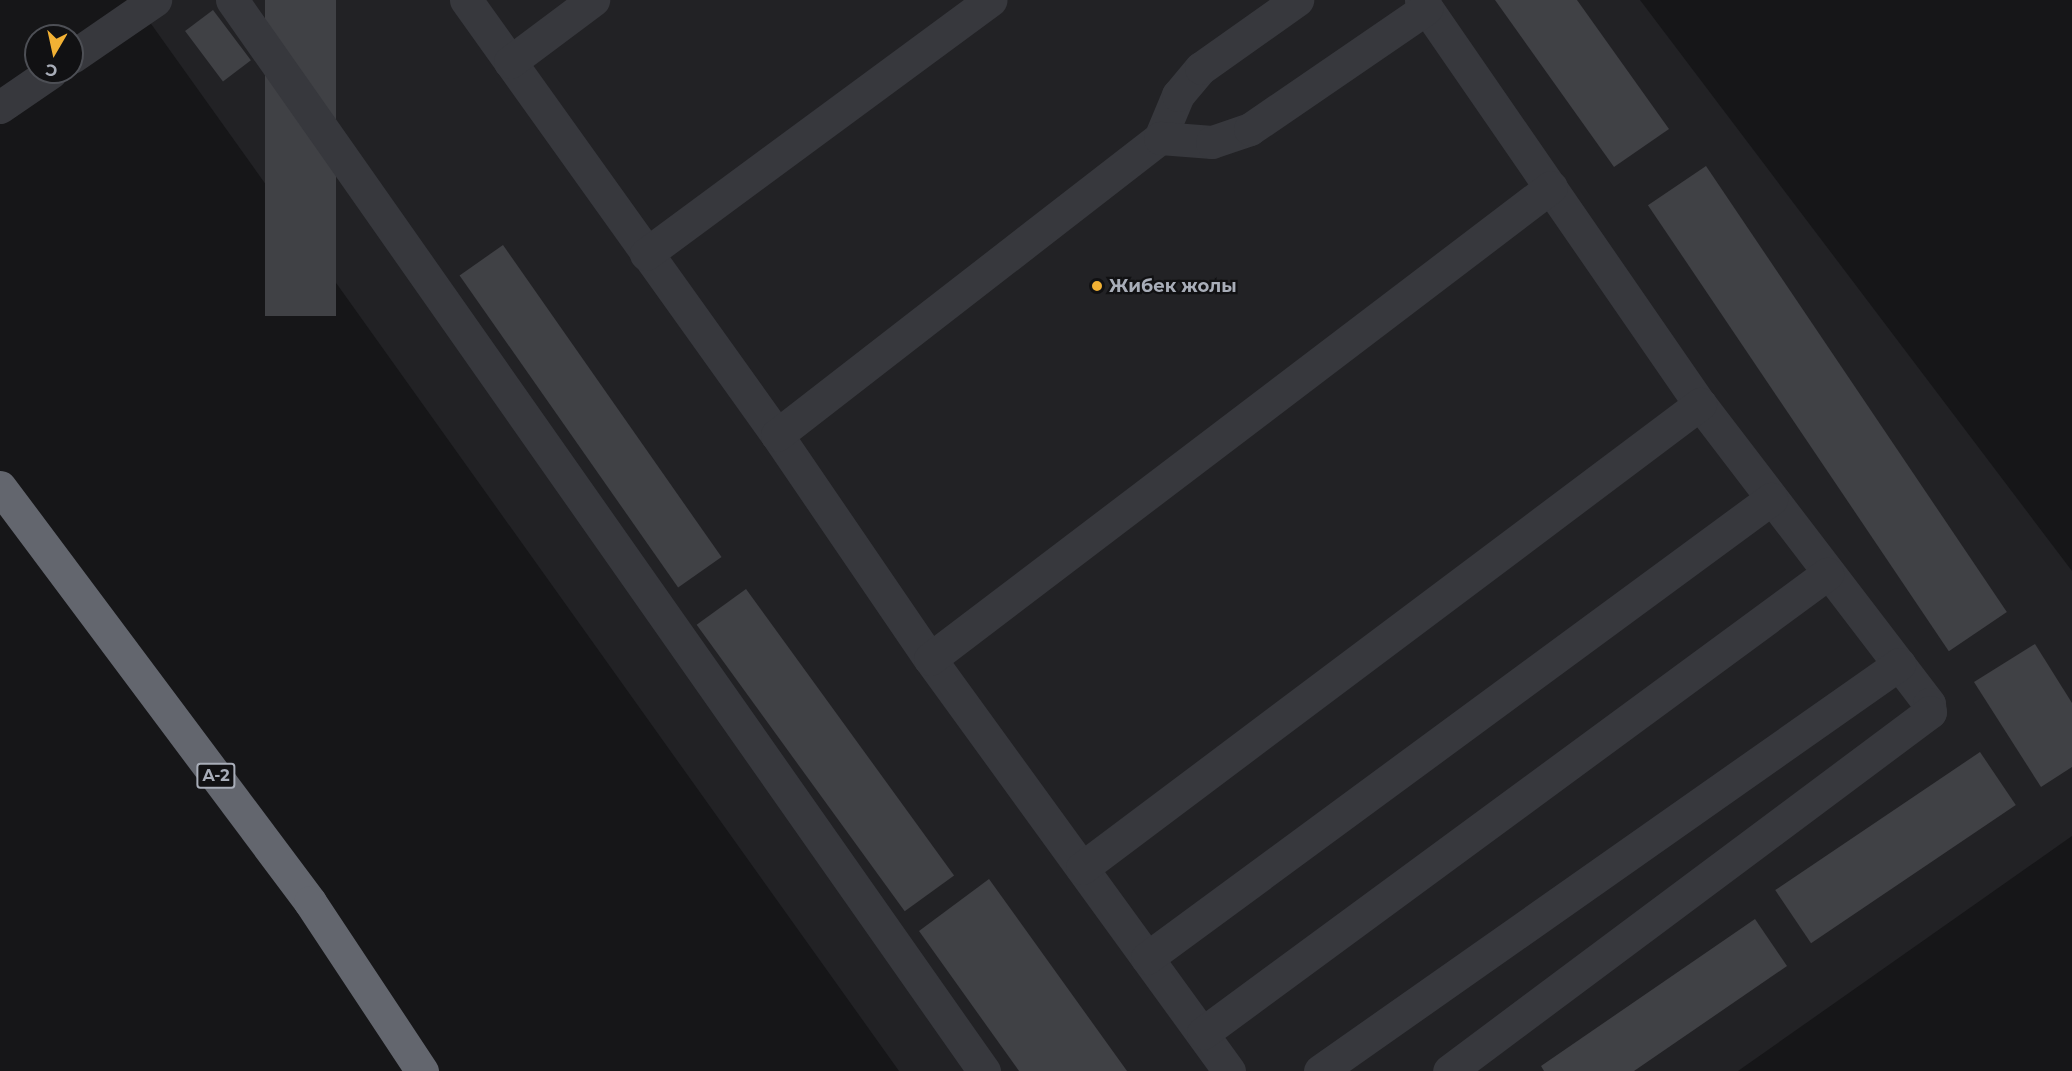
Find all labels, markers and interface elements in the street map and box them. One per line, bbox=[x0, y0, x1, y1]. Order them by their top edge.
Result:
north arrow bbox=[24, 24, 84, 84]
text: С bbox=[44, 60, 59, 81]
place label: Жибек жолы bbox=[1109, 275, 1237, 297]
marker: Жибек жолы bbox=[1090, 279, 1104, 293]
road number: A-2 bbox=[195, 763, 237, 789]

